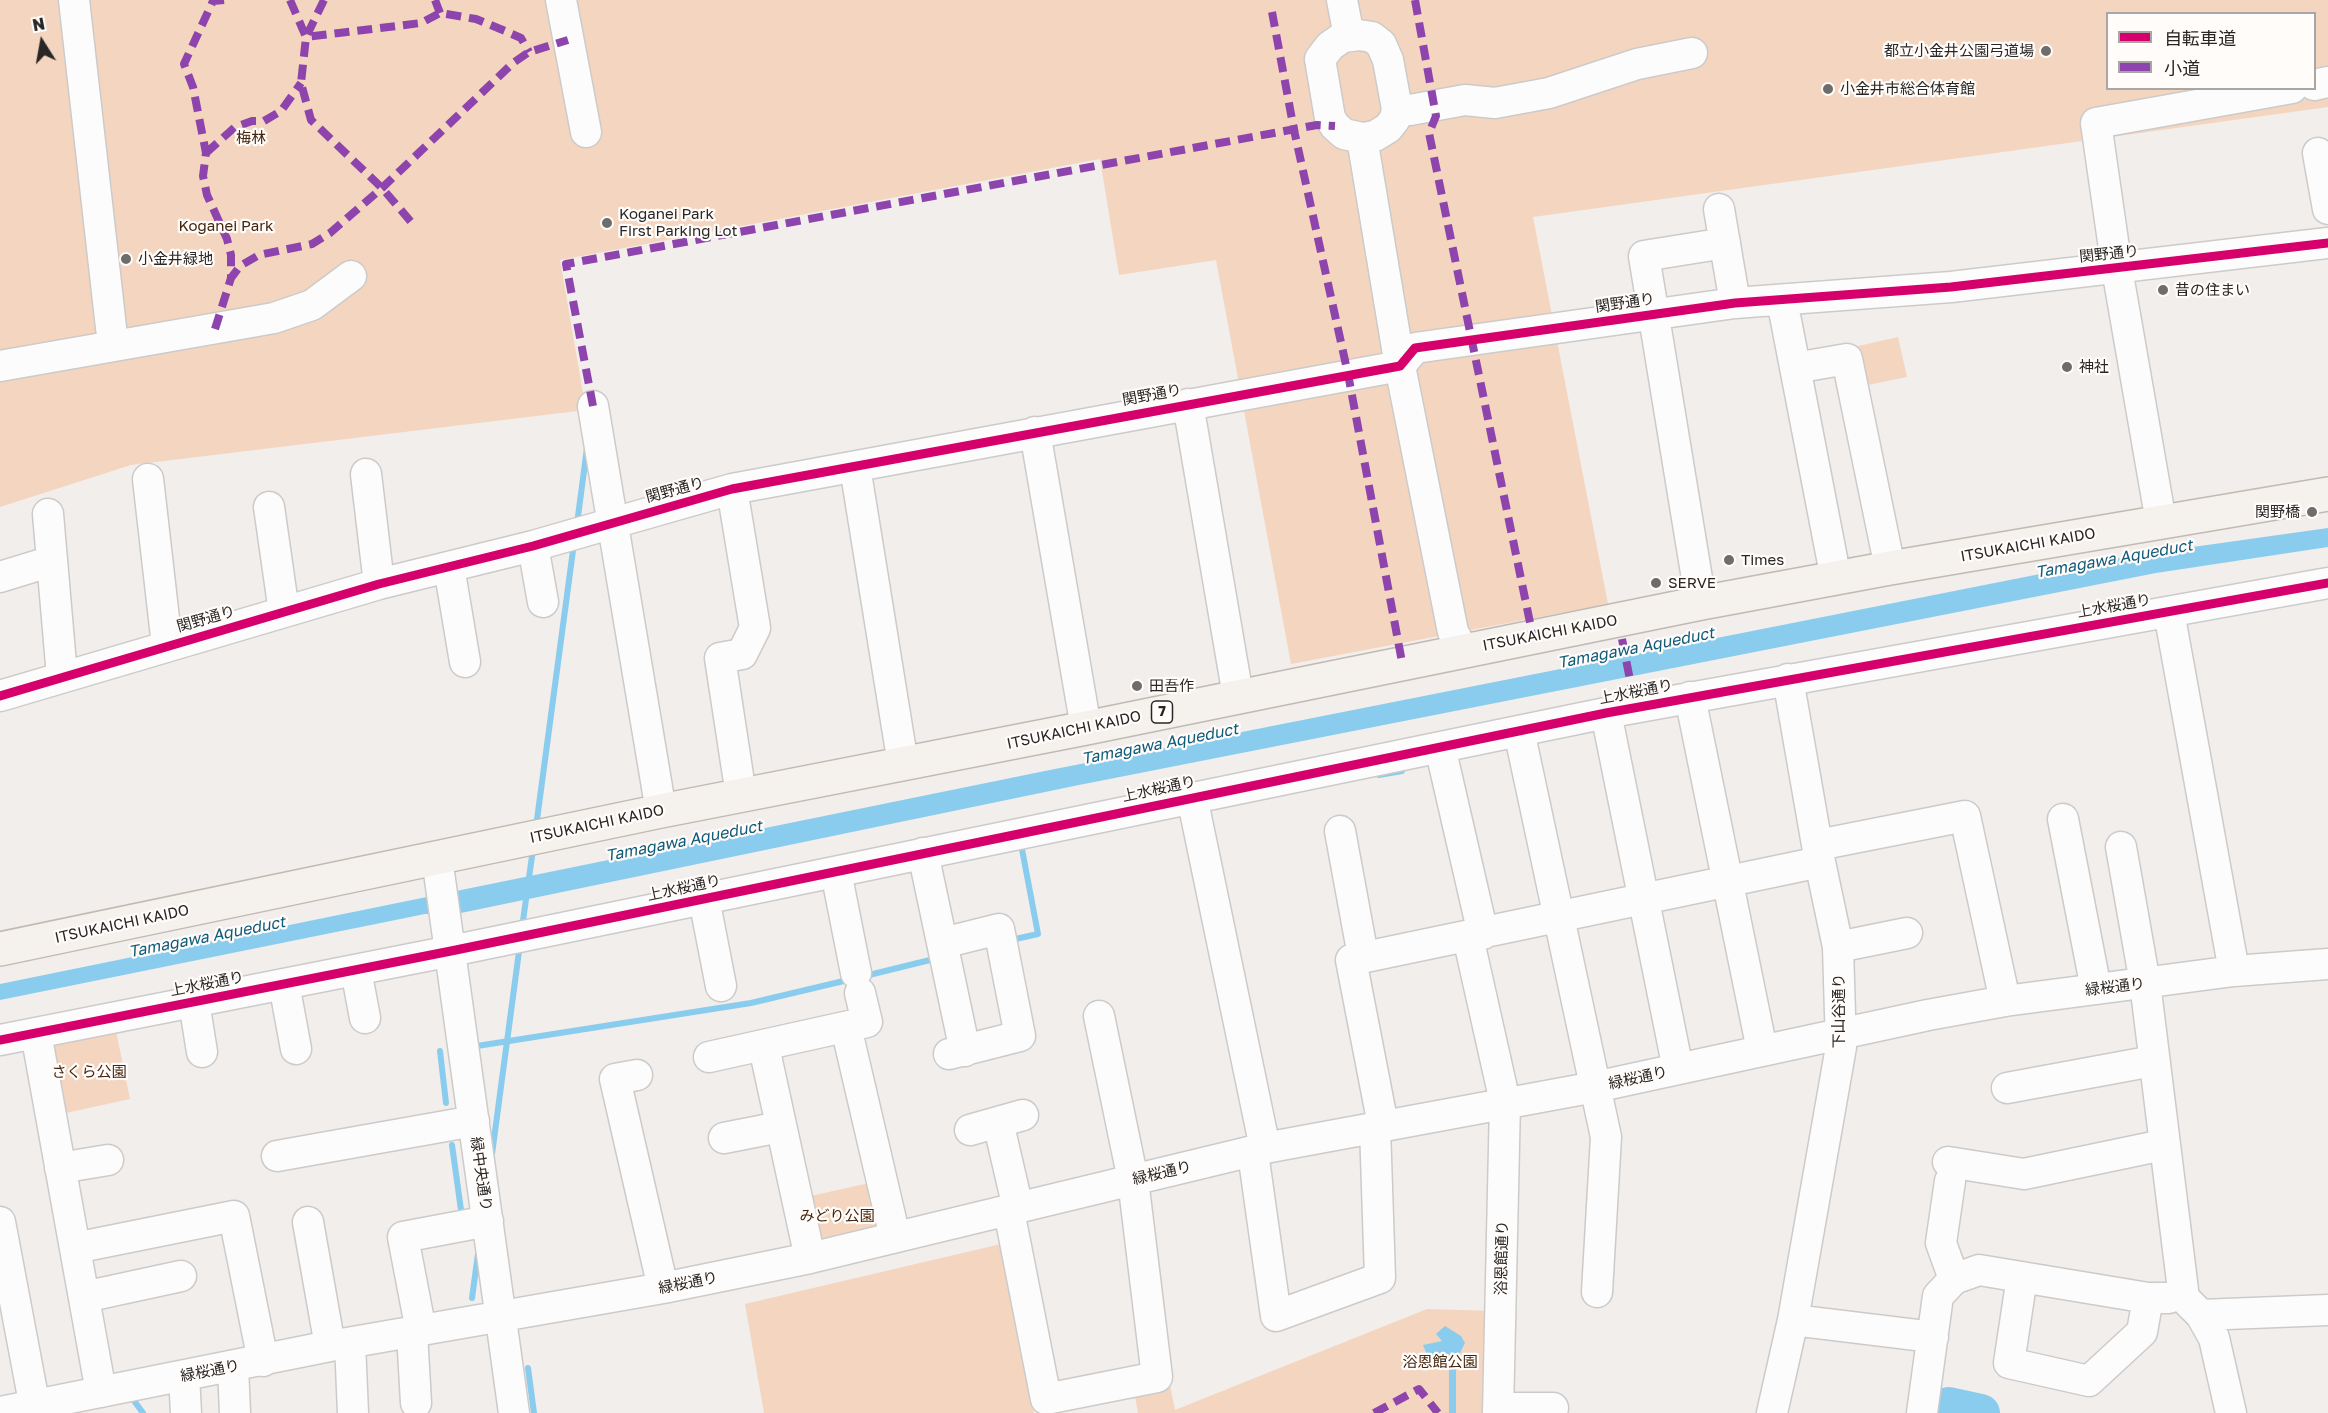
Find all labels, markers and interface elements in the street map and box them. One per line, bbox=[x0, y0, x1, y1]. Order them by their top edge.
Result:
north arrow bbox=[12, 12, 72, 72]
legend bbox=[2106, 12, 2316, 90]
text: N bbox=[31, 13, 46, 35]
text: 自転車道 bbox=[2164, 27, 2236, 49]
place label: 都立小金井公園弓道場 bbox=[1884, 42, 2034, 60]
marker: 都立小金井公園弓道場 bbox=[2039, 44, 2053, 58]
text: 小道 bbox=[2164, 57, 2200, 79]
place label: 小金井市総合体育館 bbox=[1840, 80, 1975, 98]
marker: 小金井市総合体育館 bbox=[1821, 82, 1835, 96]
park label: 梅林 bbox=[236, 129, 266, 147]
place label: Koganei Park First Parking Lot bbox=[619, 205, 738, 240]
marker: Koganei Park First Parking Lot bbox=[600, 216, 614, 230]
park label: Koganei Park bbox=[179, 217, 273, 235]
street label: 関野通り bbox=[2078, 242, 2140, 266]
place label: 小金井緑地 bbox=[138, 250, 213, 268]
marker: 小金井緑地 bbox=[119, 252, 133, 266]
place label: 昔の住まい bbox=[2175, 281, 2250, 299]
marker: 昔の住まい bbox=[2156, 283, 2170, 297]
street label: 関野通り bbox=[1594, 290, 1656, 316]
place label: 神社 bbox=[2079, 358, 2109, 376]
marker: 神社 bbox=[2060, 360, 2074, 374]
street label: 関野通り bbox=[1121, 381, 1183, 409]
street label: 関野通り bbox=[644, 474, 706, 506]
place label: 関野橋 bbox=[2255, 503, 2300, 521]
marker: 関野橋 bbox=[2305, 505, 2319, 519]
street label: ITSUKAICHI KAIDO bbox=[1959, 524, 2097, 566]
water label: Tamagawa Aqueduct bbox=[2034, 536, 2194, 582]
place label: Times bbox=[1741, 551, 1784, 569]
marker: Times bbox=[1722, 553, 1736, 567]
place label: SERVE bbox=[1668, 574, 1716, 592]
marker: SERVE bbox=[1649, 576, 1663, 590]
street label: 上水桜通り bbox=[2076, 591, 2152, 621]
street label: 関野通り bbox=[175, 602, 237, 636]
street label: ITSUKAICHI KAIDO bbox=[1481, 611, 1619, 655]
water label: Tamagawa Aqueduct bbox=[1556, 623, 1716, 673]
street label: 上水桜通り bbox=[1597, 676, 1675, 708]
place label: 田吾作 bbox=[1149, 677, 1194, 695]
marker: 田吾作 bbox=[1130, 679, 1144, 693]
road number: 7 bbox=[1152, 701, 1172, 723]
street label: ITSUKAICHI KAIDO bbox=[1005, 707, 1143, 753]
water label: Tamagawa Aqueduct bbox=[1080, 719, 1240, 769]
street label: 上水桜通り bbox=[1120, 772, 1198, 806]
street label: ITSUKAICHI KAIDO bbox=[528, 801, 666, 847]
water label: Tamagawa Aqueduct bbox=[604, 816, 764, 866]
street label: 上水桜通り bbox=[645, 871, 723, 905]
street label: ITSUKAICHI KAIDO bbox=[53, 901, 191, 947]
water label: Tamagawa Aqueduct bbox=[127, 912, 287, 962]
street label: 上水桜通り bbox=[168, 968, 246, 1000]
street label: 下山谷通り bbox=[1830, 974, 1848, 1048]
street label: 緑桜通り bbox=[2084, 974, 2146, 1000]
park label: さくら公園 bbox=[52, 1063, 126, 1081]
street label: 緑桜通り bbox=[1607, 1063, 1669, 1093]
street label: 緑中央通り bbox=[467, 1136, 495, 1212]
street label: 緑桜通り bbox=[1131, 1157, 1193, 1189]
park label: みどり公園 bbox=[800, 1207, 874, 1225]
street label: 浴恩館通り bbox=[1492, 1220, 1512, 1296]
street label: 緑桜通り bbox=[657, 1268, 719, 1298]
park label: 浴恩館公園 bbox=[1403, 1353, 1477, 1371]
street label: 緑桜通り bbox=[179, 1356, 241, 1386]

